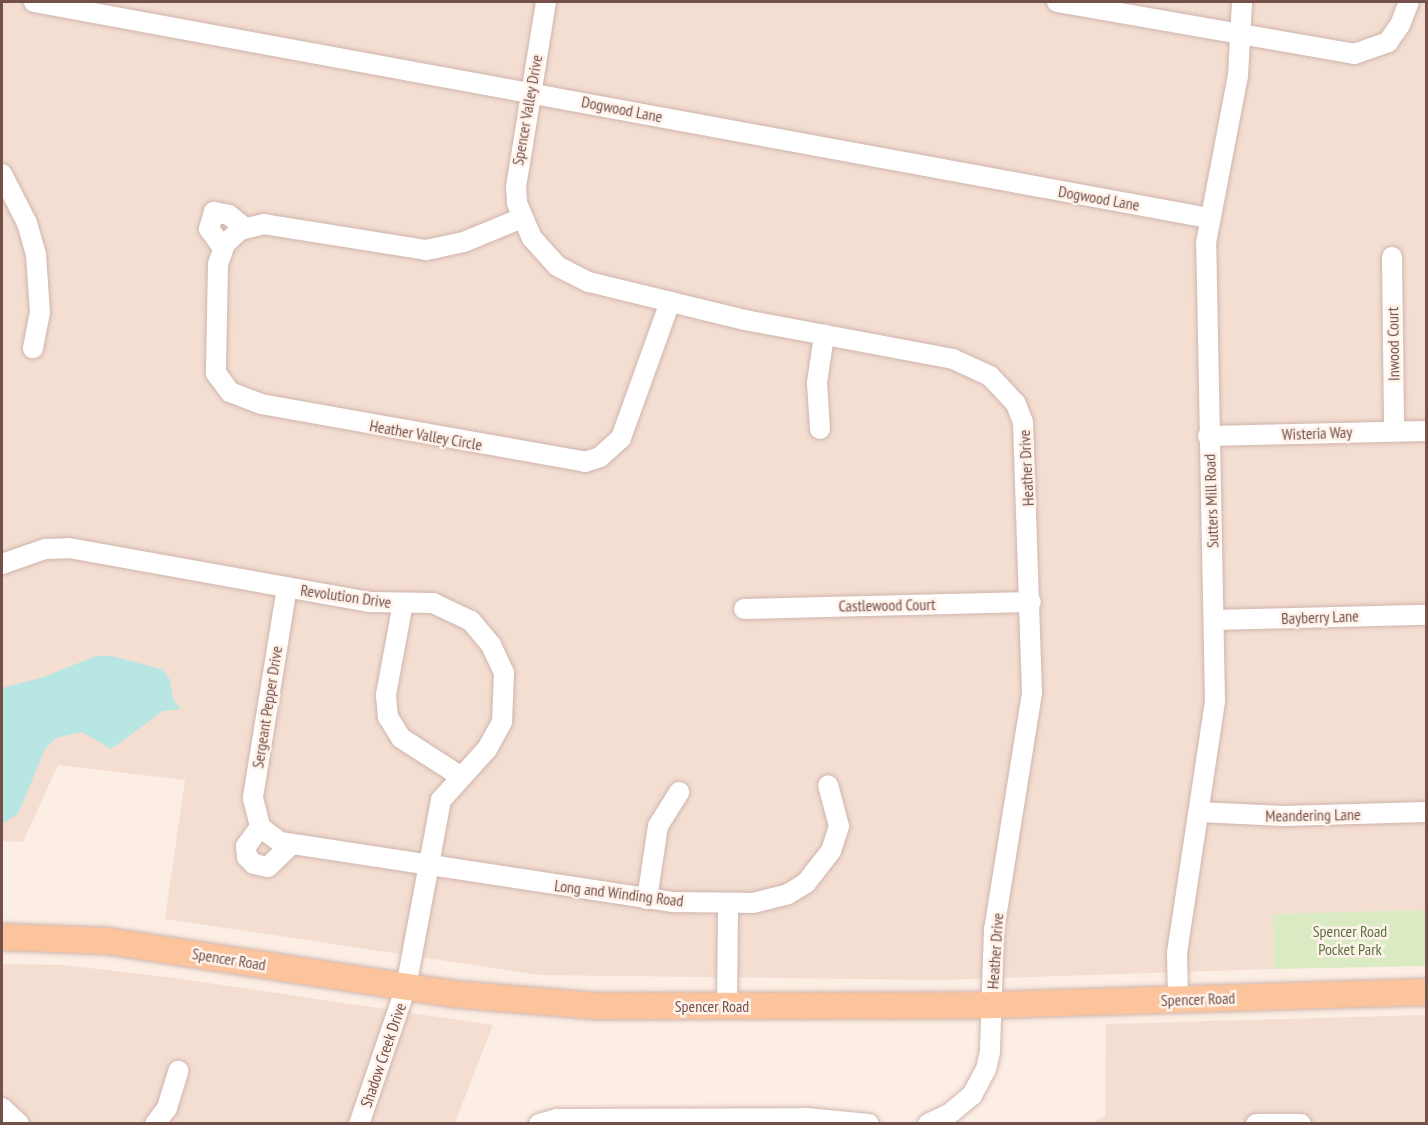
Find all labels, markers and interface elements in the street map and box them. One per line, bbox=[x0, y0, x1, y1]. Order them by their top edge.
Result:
street label: Spencer Valley Drive bbox=[508, 53, 546, 167]
street label: Dogwood Lane bbox=[580, 92, 664, 126]
street label: Dogwood Lane bbox=[1057, 181, 1141, 215]
street label: Inwood Court bbox=[1383, 307, 1403, 381]
street label: Heather Valley Circle bbox=[368, 416, 484, 454]
street label: Wisteria Way bbox=[1281, 422, 1353, 444]
street label: Heather Drive bbox=[1014, 429, 1038, 507]
street label: Sutters Mill Road bbox=[1200, 454, 1222, 548]
street label: Revolution Drive bbox=[299, 580, 393, 612]
street label: Castlewood Court bbox=[838, 595, 936, 615]
street label: Bayberry Lane bbox=[1281, 606, 1359, 628]
street label: Sergeant Pepper Drive bbox=[248, 645, 286, 769]
street label: Meandering Lane bbox=[1265, 805, 1361, 825]
street label: Long and Winding Road bbox=[553, 876, 685, 910]
street label: Heather Drive bbox=[983, 912, 1007, 990]
park label: Spencer Road Pocket Park bbox=[1313, 921, 1387, 959]
street label: Spencer Road bbox=[191, 944, 267, 974]
street label: Spencer Road bbox=[1160, 988, 1236, 1010]
street label: Spencer Road bbox=[675, 996, 749, 1016]
street label: Shadow Creek Drive bbox=[356, 1000, 410, 1110]

